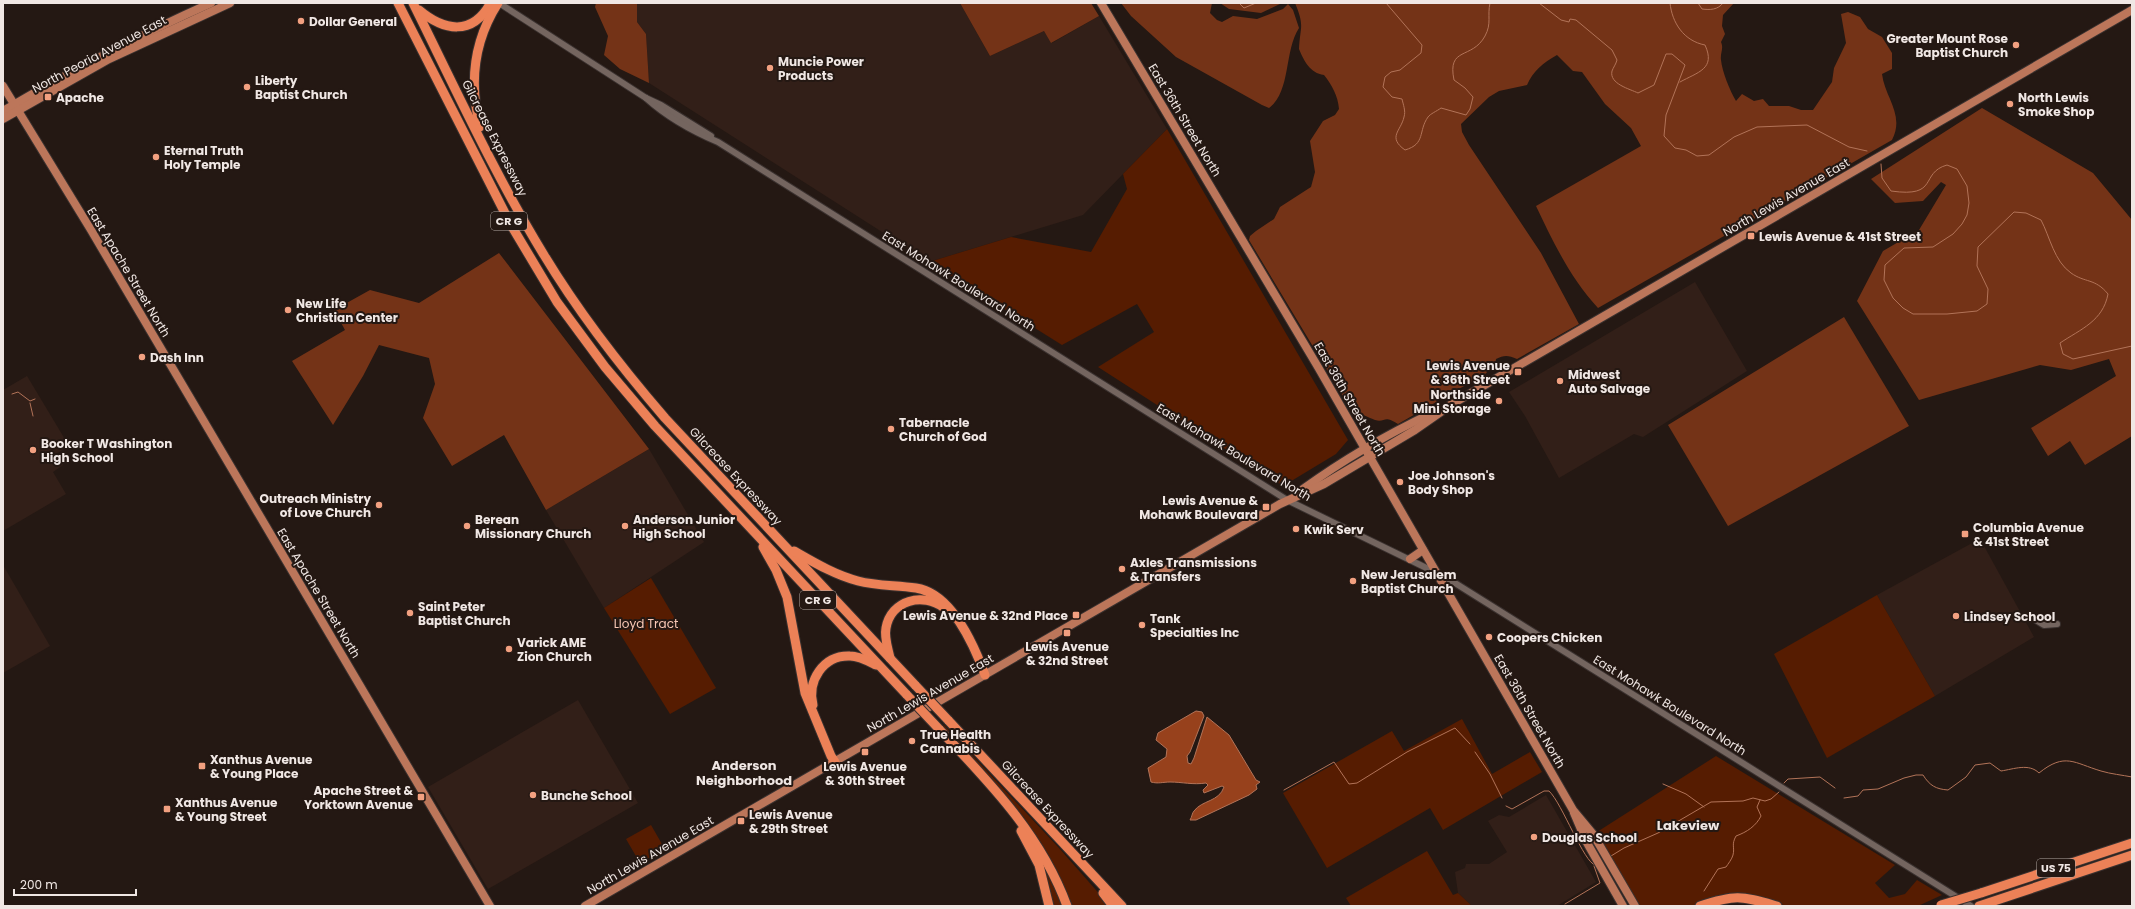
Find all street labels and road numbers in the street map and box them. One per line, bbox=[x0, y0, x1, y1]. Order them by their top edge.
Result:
street label: North Peoria Avenue East bbox=[29, 11, 169, 97]
street label: East 36th Street North bbox=[1144, 60, 1226, 180]
street label: Gilcrease Expressway bbox=[458, 77, 532, 199]
street label: North Lewis Avenue East bbox=[1719, 154, 1853, 240]
street label: East Apache Street North bbox=[83, 204, 175, 340]
road number: CR G bbox=[491, 212, 527, 230]
street label: East Mohawk Boulevard North bbox=[879, 227, 1039, 335]
street label: East 36th Street North bbox=[1310, 339, 1390, 459]
street label: East Mohawk Boulevard North bbox=[1154, 399, 1314, 505]
street label: Gilcrease Expressway bbox=[686, 423, 786, 529]
street label: East Apache Street North bbox=[273, 525, 365, 661]
road number: CR G bbox=[800, 591, 836, 609]
street label: North Lewis Avenue East bbox=[863, 650, 997, 736]
street label: East 36th Street North bbox=[1490, 651, 1570, 771]
street label: East Mohawk Boulevard North bbox=[1590, 651, 1750, 759]
street label: Gilcrease Expressway bbox=[998, 756, 1098, 862]
street label: North Lewis Avenue East bbox=[583, 812, 717, 898]
road number: US 75 bbox=[2037, 859, 2075, 877]

